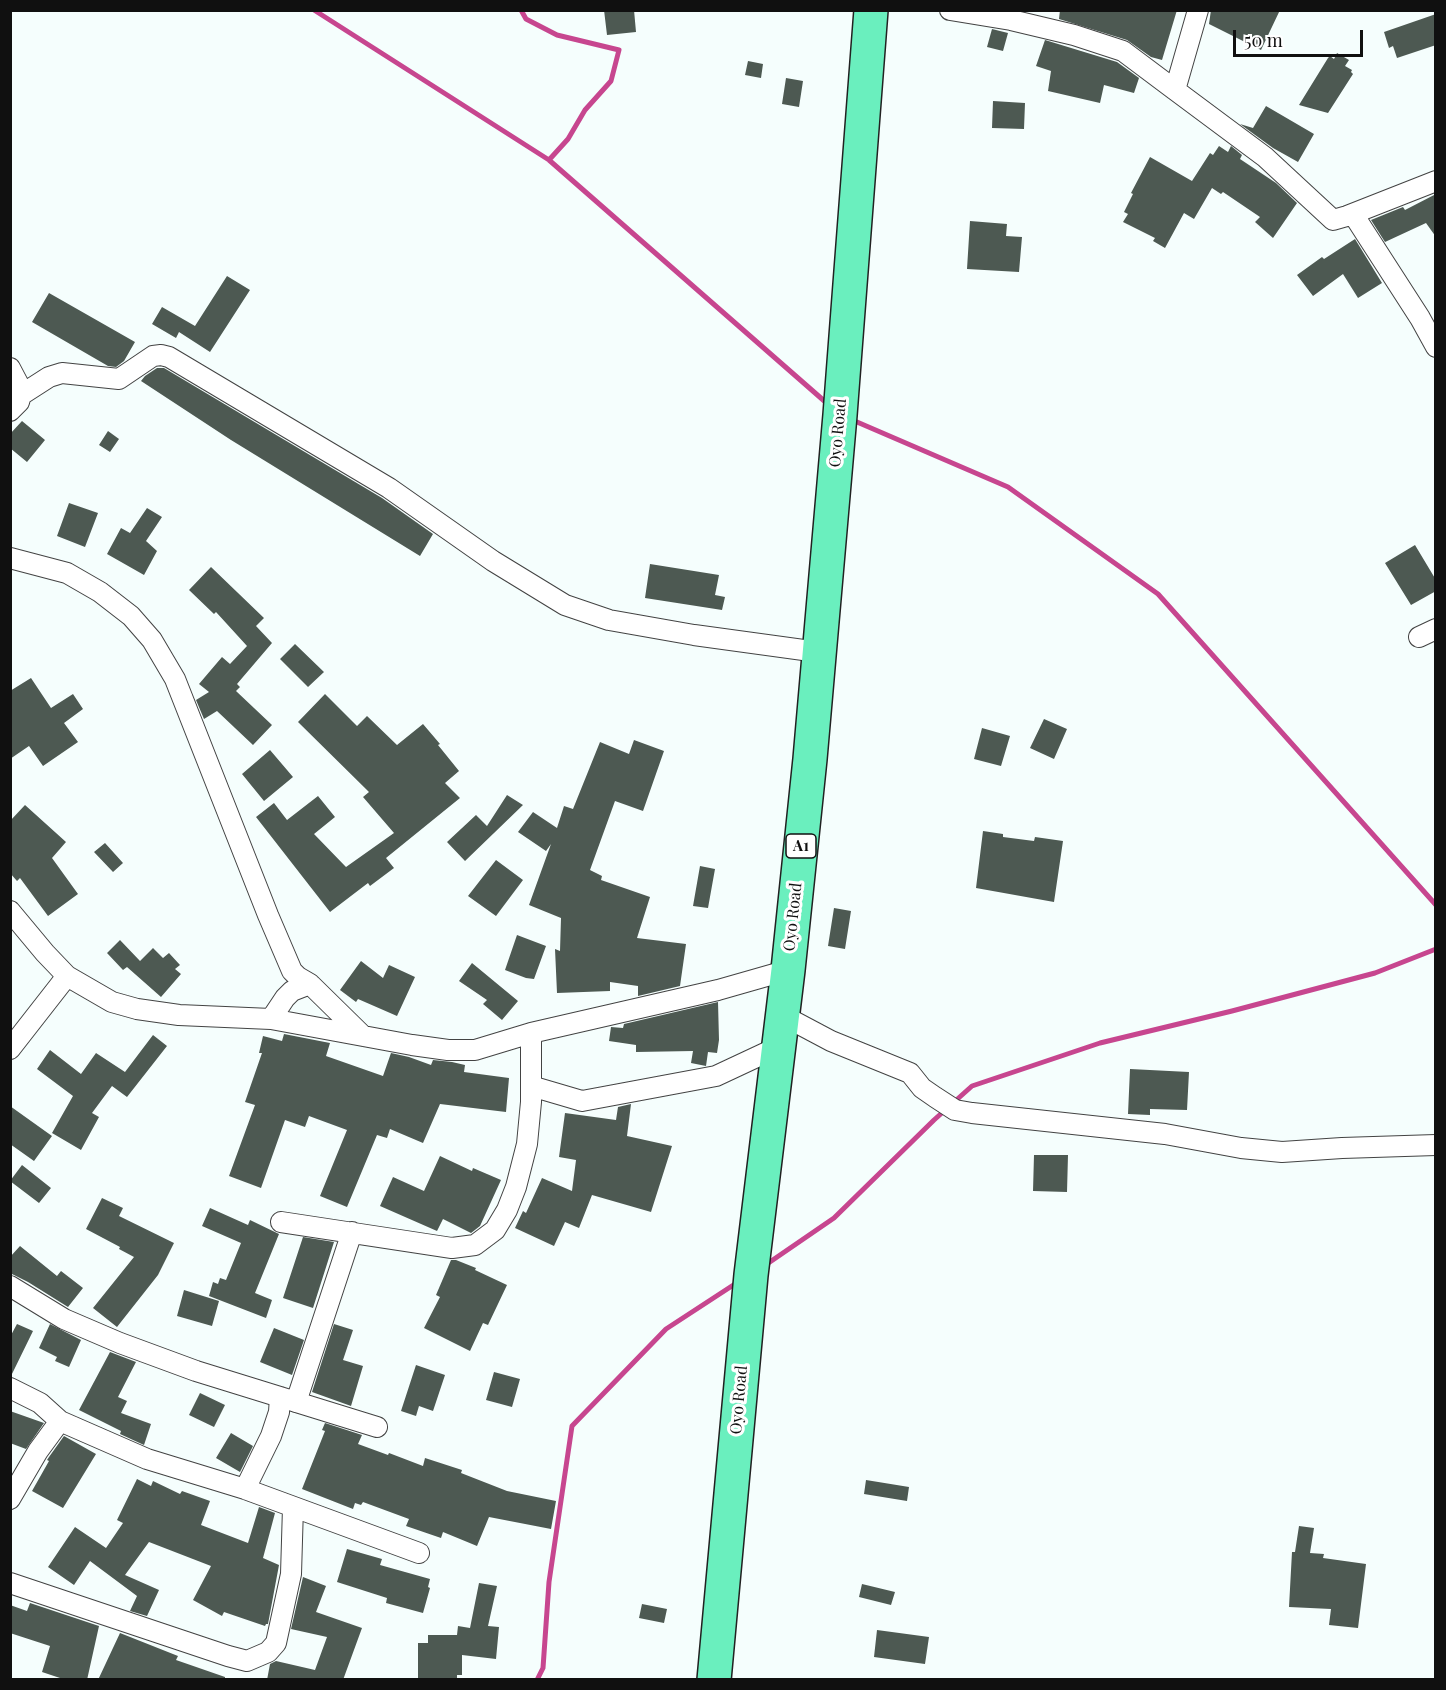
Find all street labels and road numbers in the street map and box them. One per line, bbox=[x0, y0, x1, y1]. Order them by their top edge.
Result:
street label: Oyo Road bbox=[825, 398, 851, 468]
road number: A1 bbox=[786, 834, 816, 858]
street label: Oyo Road bbox=[780, 882, 806, 952]
street label: Oyo Road bbox=[726, 1365, 752, 1435]

